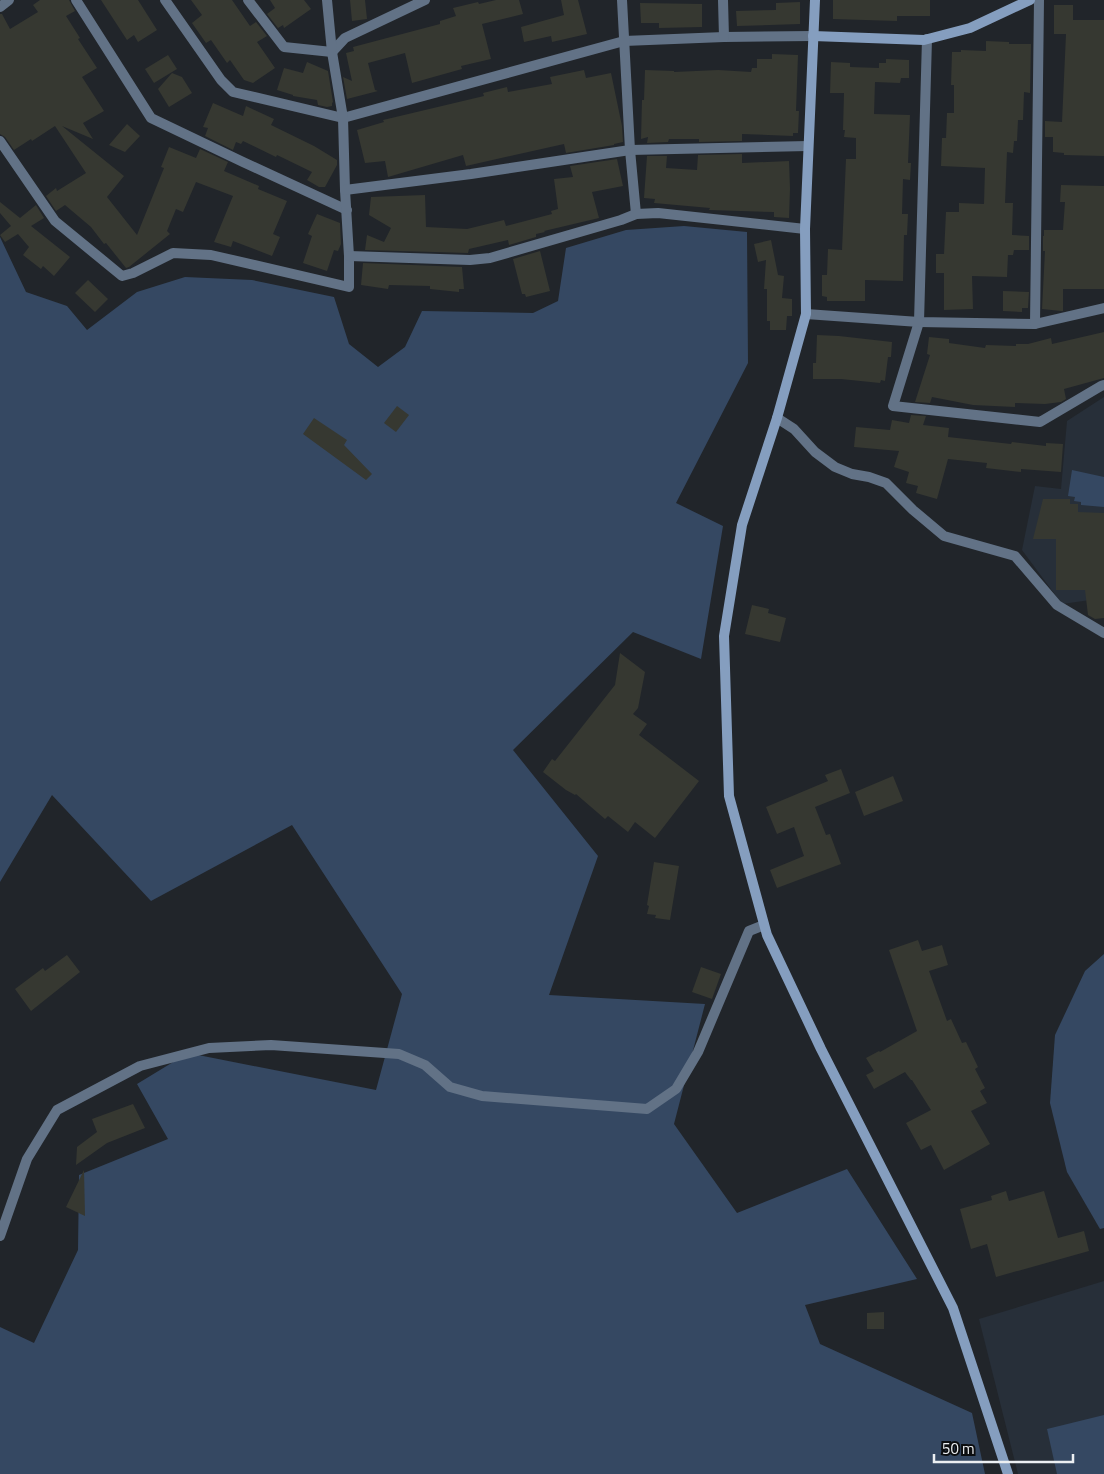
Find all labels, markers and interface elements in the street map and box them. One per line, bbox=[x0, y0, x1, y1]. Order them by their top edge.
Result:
scale bar bbox=[934, 1432, 1073, 1464]
text: 50 m bbox=[942, 1437, 975, 1460]

